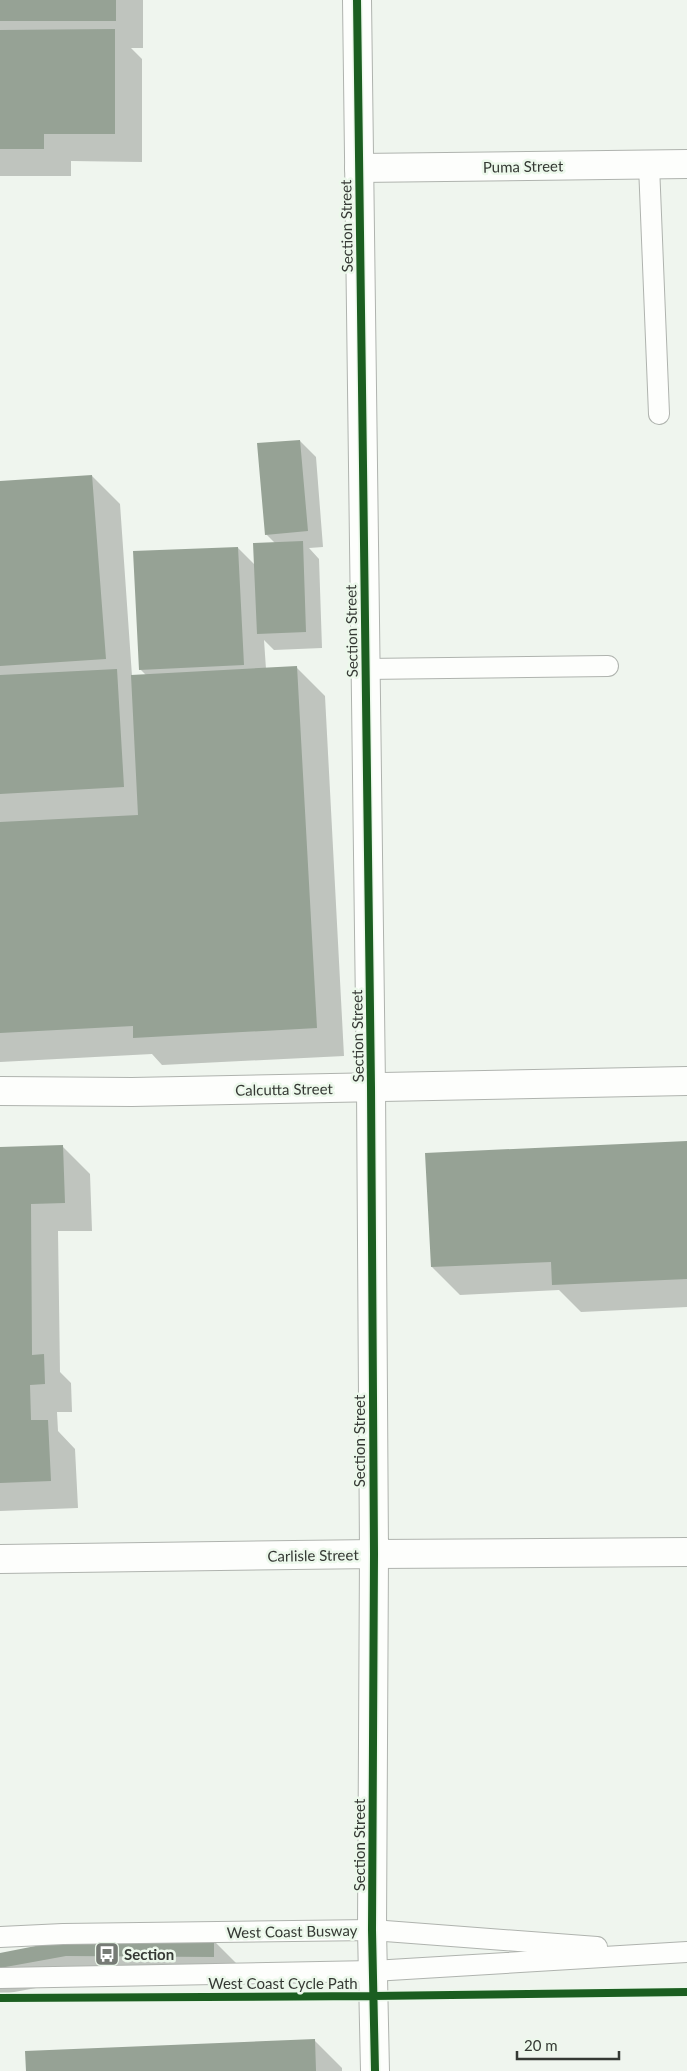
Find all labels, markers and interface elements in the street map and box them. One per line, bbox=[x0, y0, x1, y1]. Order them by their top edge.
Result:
street label: Puma Street bbox=[483, 156, 564, 176]
street label: Section Street bbox=[336, 179, 356, 272]
street label: Section Street bbox=[341, 584, 361, 677]
street label: Section Street bbox=[347, 989, 367, 1082]
street label: Calcutta Street bbox=[235, 1079, 334, 1099]
street label: Section Street bbox=[350, 1394, 368, 1487]
street label: Carlisle Street bbox=[267, 1545, 359, 1565]
street label: Section Street bbox=[350, 1798, 368, 1891]
street label: West Coast Busway bbox=[226, 1921, 358, 1941]
bus stop icon: Section bbox=[94, 1941, 120, 1967]
place label: Section bbox=[124, 1945, 174, 1963]
street label: West Coast Cycle Path bbox=[208, 1974, 358, 1992]
scale bar bbox=[517, 2028, 620, 2060]
text: 20 m bbox=[524, 2036, 558, 2054]

